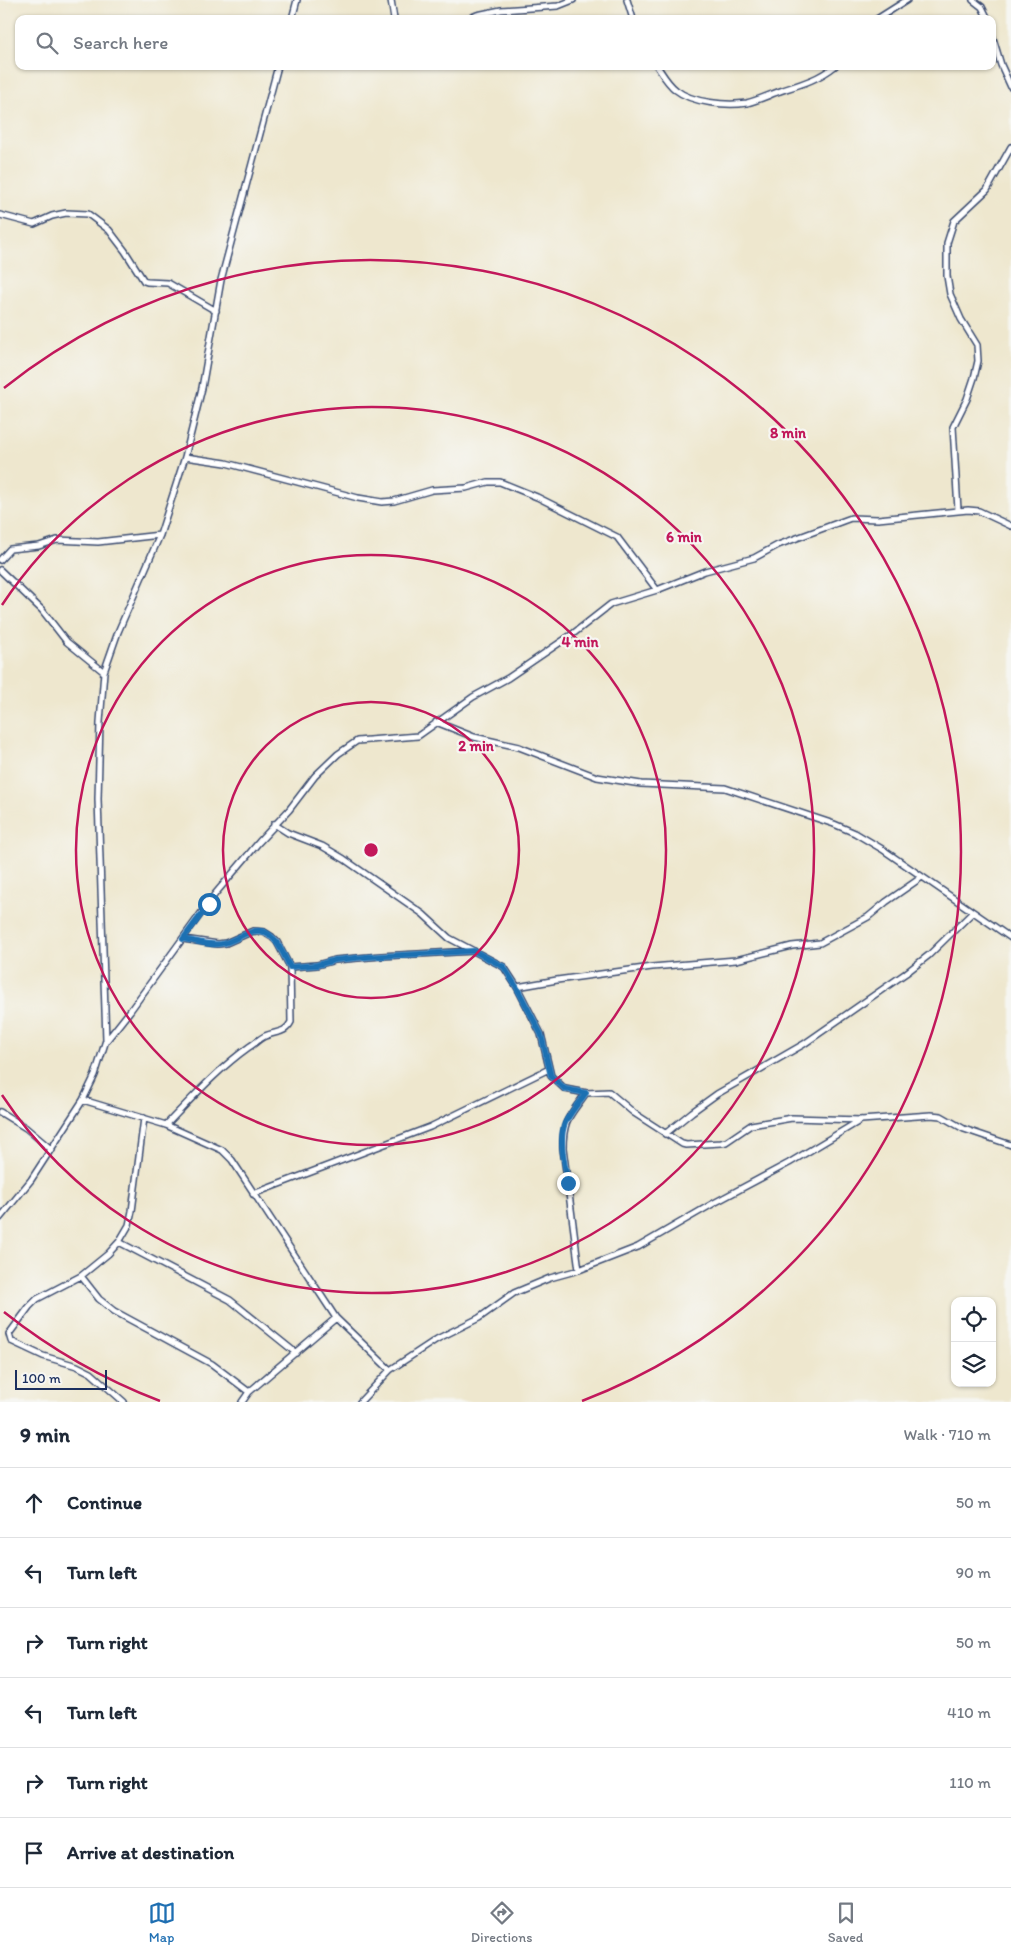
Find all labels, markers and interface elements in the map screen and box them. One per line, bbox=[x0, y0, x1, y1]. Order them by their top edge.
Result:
search box bbox=[15, 15, 996, 70]
icon: search bbox=[33, 29, 61, 57]
text: Search here bbox=[73, 31, 168, 54]
text: 8 min bbox=[770, 424, 807, 442]
text: 6 min bbox=[666, 528, 703, 546]
text: 4 min bbox=[562, 633, 599, 651]
text: 2 min bbox=[458, 737, 495, 755]
centre of rings bbox=[362, 841, 380, 859]
route start bbox=[198, 893, 221, 916]
route end bbox=[557, 1172, 580, 1195]
map controls bbox=[951, 1297, 996, 1387]
button: locate bbox=[951, 1297, 996, 1342]
button: layers bbox=[951, 1342, 996, 1387]
scale bar bbox=[15, 1367, 108, 1390]
text: 100 m bbox=[22, 1370, 61, 1387]
text: 9 min bbox=[20, 1422, 70, 1447]
text: Walk · 710 m bbox=[904, 1425, 991, 1444]
icon: ahead bbox=[20, 1489, 48, 1517]
text: Continue bbox=[67, 1491, 142, 1514]
text: 50 m bbox=[956, 1493, 991, 1512]
icon: left bbox=[20, 1559, 48, 1587]
text: Turn left bbox=[67, 1561, 137, 1584]
text: 90 m bbox=[956, 1563, 991, 1582]
icon: right bbox=[20, 1629, 48, 1657]
text: Turn right bbox=[67, 1631, 148, 1654]
text: 50 m bbox=[956, 1633, 991, 1652]
icon: left bbox=[20, 1699, 48, 1727]
text: Turn left bbox=[67, 1701, 137, 1724]
text: 410 m bbox=[947, 1703, 991, 1722]
icon: right bbox=[20, 1769, 48, 1797]
text: Turn right bbox=[67, 1771, 148, 1794]
text: 110 m bbox=[949, 1773, 991, 1792]
icon: arrive bbox=[20, 1839, 48, 1867]
text: Arrive at destination bbox=[67, 1841, 234, 1864]
tab: Map bbox=[148, 1899, 176, 1946]
tab: Directions bbox=[471, 1899, 532, 1946]
tab: Saved bbox=[828, 1899, 863, 1946]

